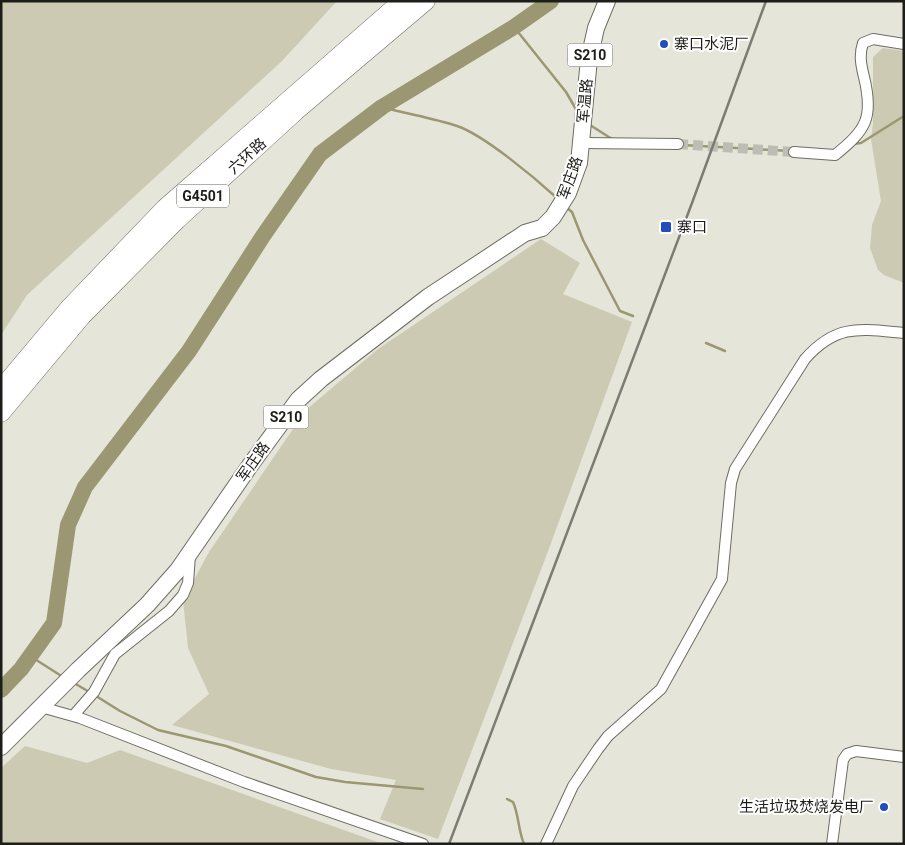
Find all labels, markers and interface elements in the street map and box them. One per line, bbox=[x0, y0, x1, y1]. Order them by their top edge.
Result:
place label: 寨口水泥厂 bbox=[674, 35, 749, 53]
marker: 寨口水泥厂 bbox=[658, 38, 670, 50]
road number: S210 bbox=[568, 44, 612, 66]
street label: 军温路 bbox=[574, 78, 596, 124]
street label: 六环路 bbox=[224, 134, 270, 178]
street label: 军庄路 bbox=[554, 154, 586, 202]
road number: G4501 bbox=[177, 185, 229, 208]
place label: 寨口 bbox=[677, 218, 707, 236]
marker: 寨口 bbox=[659, 220, 673, 234]
road number: S210 bbox=[264, 406, 308, 428]
street label: 军庄路 bbox=[233, 438, 273, 486]
place label: 生活垃圾焚烧发电厂 bbox=[739, 798, 874, 816]
marker: 生活垃圾焚烧发电厂 bbox=[878, 801, 890, 813]

